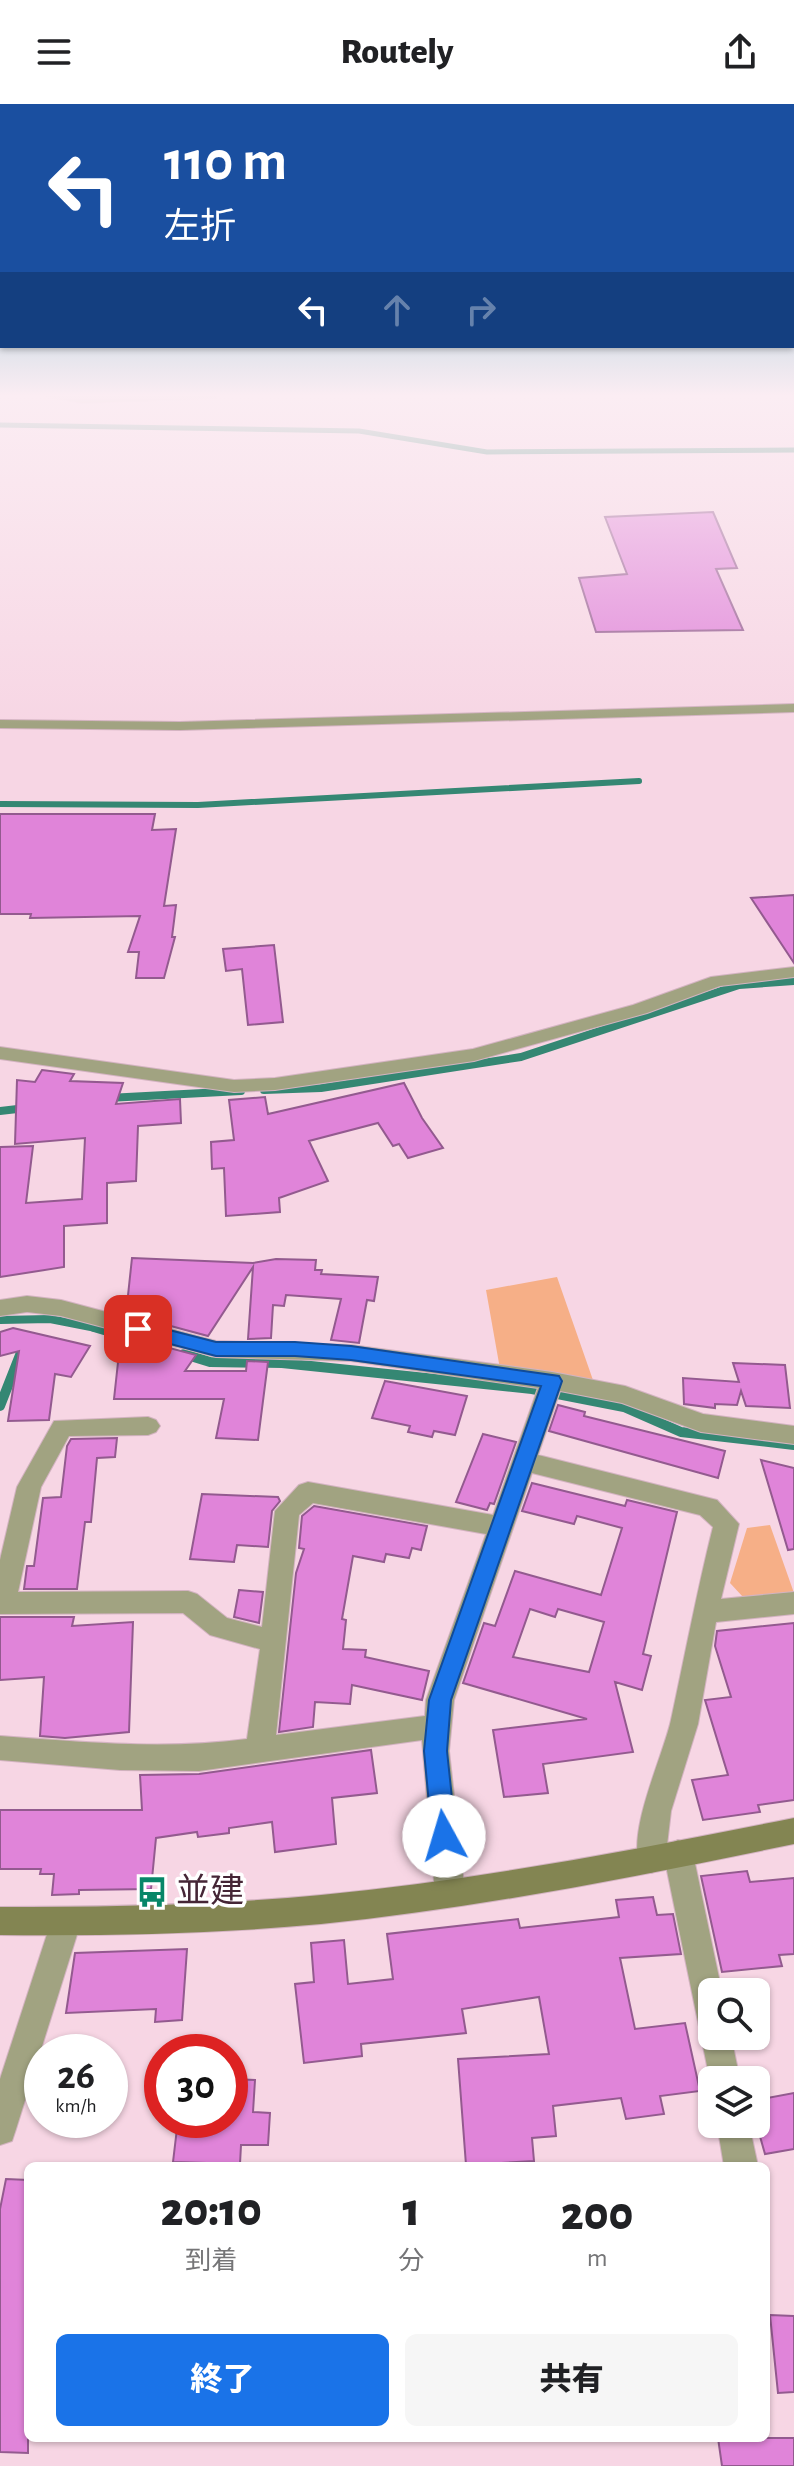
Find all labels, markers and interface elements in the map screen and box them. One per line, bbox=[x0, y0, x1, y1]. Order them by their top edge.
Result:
icon: menu bbox=[32, 30, 76, 74]
icon: share bbox=[718, 30, 762, 74]
text: Routely bbox=[340, 34, 454, 70]
text: 110 m bbox=[164, 134, 287, 190]
icon: left bbox=[32, 136, 136, 240]
text: 左折 bbox=[164, 209, 236, 245]
icon: left bbox=[291, 288, 335, 332]
icon: ahead bbox=[375, 288, 419, 332]
icon: right bbox=[459, 288, 503, 332]
pin bbox=[104, 1295, 172, 1363]
icon: arrive bbox=[116, 1307, 160, 1351]
position arrow bbox=[402, 1794, 486, 1878]
place label: 並建 bbox=[176, 1873, 244, 1909]
bus stop icon: 並建 bbox=[135, 1875, 169, 1909]
map controls bbox=[698, 1978, 770, 2138]
button: search bbox=[698, 1978, 770, 2050]
speed limit sign: 30 bbox=[144, 2034, 248, 2138]
text: 26 bbox=[57, 2056, 95, 2096]
button: layers bbox=[698, 2066, 770, 2138]
text: km/h bbox=[55, 2096, 97, 2116]
text: 20:10 bbox=[160, 2187, 262, 2235]
text: 1 bbox=[402, 2187, 420, 2235]
text: 200 bbox=[561, 2191, 634, 2239]
text: m bbox=[587, 2245, 608, 2271]
text: 到着 bbox=[185, 2248, 237, 2274]
text: 分 bbox=[398, 2248, 424, 2274]
button: 終了 bbox=[56, 2334, 389, 2426]
button: 共有 bbox=[405, 2334, 738, 2426]

